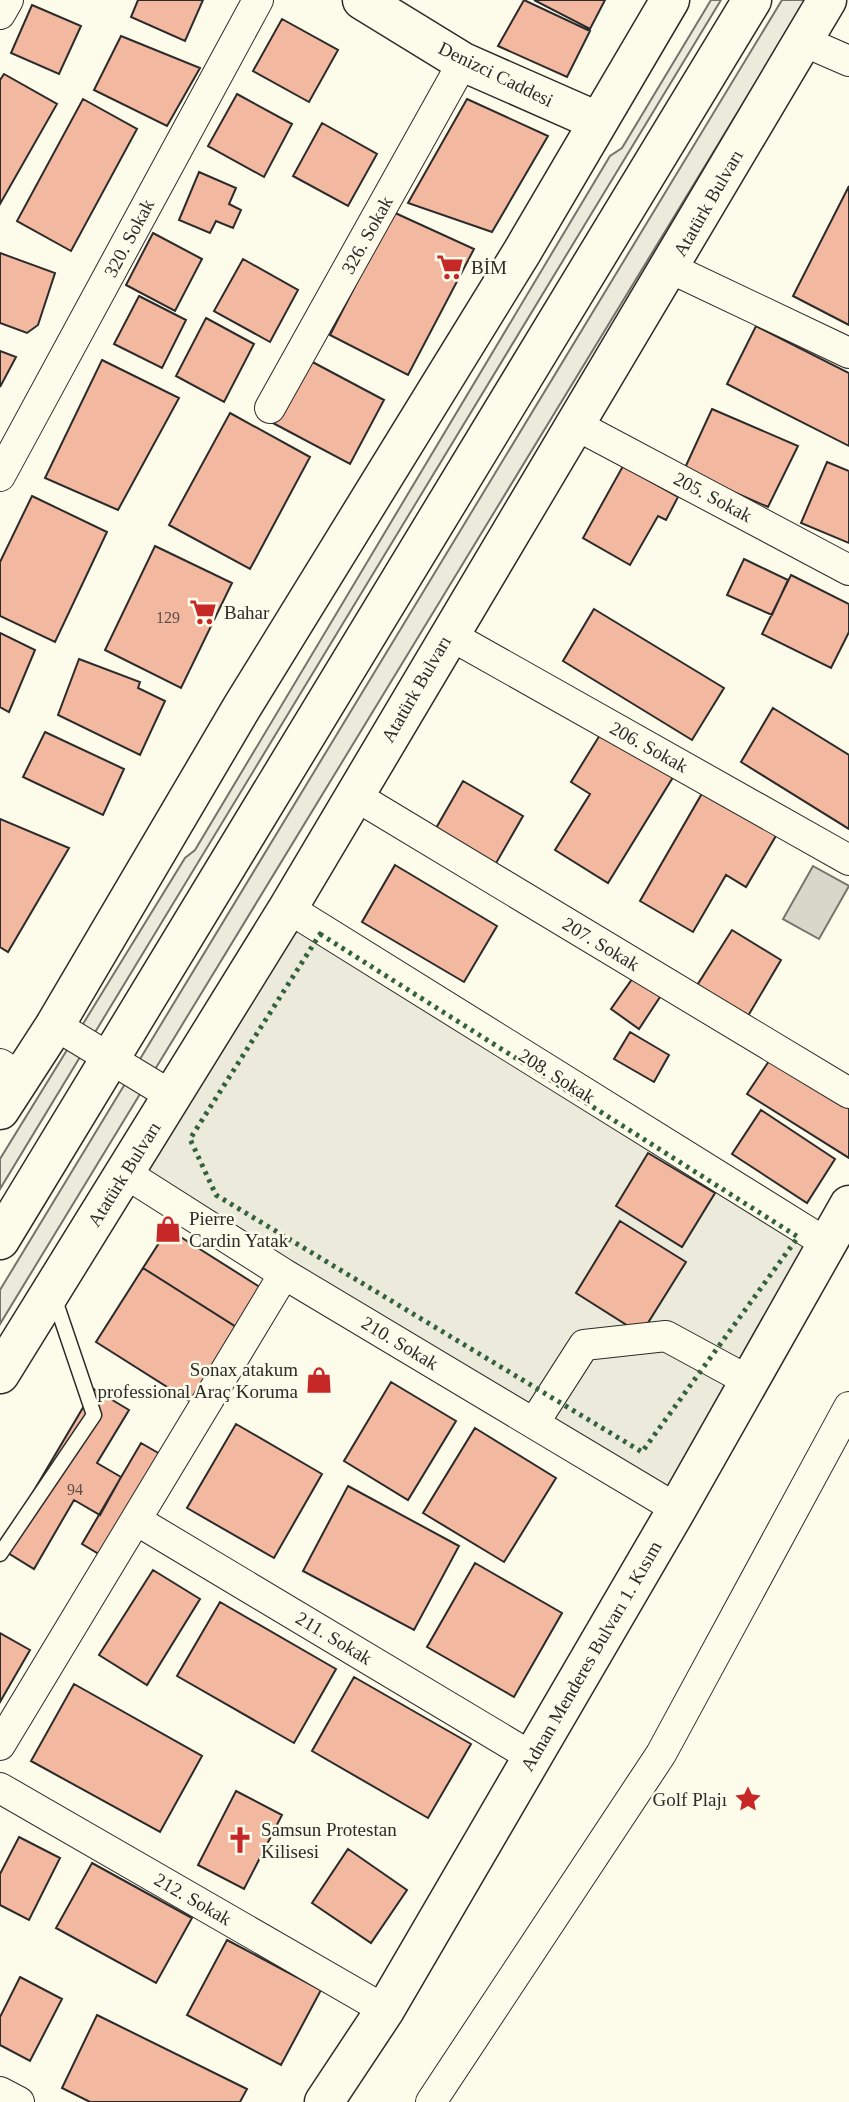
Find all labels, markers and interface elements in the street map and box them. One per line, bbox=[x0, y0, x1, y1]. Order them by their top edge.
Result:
street label: Denizci Caddesi bbox=[435, 37, 557, 111]
street label: Atatürk Bulvarı bbox=[669, 146, 747, 260]
street label: 326. Sokak bbox=[337, 192, 397, 277]
street label: 320. Sokak bbox=[100, 195, 159, 281]
supermarket icon: BİM bbox=[435, 252, 465, 282]
place label: BİM bbox=[471, 257, 507, 278]
street label: 205. Sokak bbox=[670, 468, 756, 527]
supermarket icon: Bahar bbox=[188, 597, 218, 627]
place label: Bahar bbox=[224, 602, 270, 623]
house number: 129 bbox=[156, 609, 180, 626]
street label: Atatürk Bulvarı bbox=[377, 632, 455, 746]
street label: 206. Sokak bbox=[607, 717, 692, 777]
street label: 207. Sokak bbox=[559, 913, 643, 975]
street label: 208. Sokak bbox=[515, 1044, 599, 1108]
street label: Atatürk Bulvarı bbox=[83, 1118, 165, 1230]
place label: Pierre Cardin Yatak bbox=[189, 1208, 289, 1251]
shop icon: Pierre Cardin Yatak bbox=[153, 1214, 183, 1244]
street label: 210. Sokak bbox=[358, 1312, 442, 1374]
place label: Sonax atakum professional Araç Koruma bbox=[98, 1359, 299, 1402]
shop icon: Sonax atakum professional Araç Koruma bbox=[304, 1365, 334, 1395]
house number: 94 bbox=[67, 1481, 83, 1498]
street label: Adnan Menderes Bulvarı 1. Kısım bbox=[516, 1537, 666, 1775]
street label: 211. Sokak bbox=[292, 1607, 376, 1669]
place icon: Golf Plajı bbox=[733, 1784, 763, 1814]
place label: Golf Plajı bbox=[653, 1789, 727, 1810]
place label: Samsun Protestan Kilisesi bbox=[261, 1819, 397, 1862]
church icon: Samsun Protestan Kilisesi bbox=[225, 1825, 255, 1855]
street label: 212. Sokak bbox=[151, 1869, 236, 1930]

